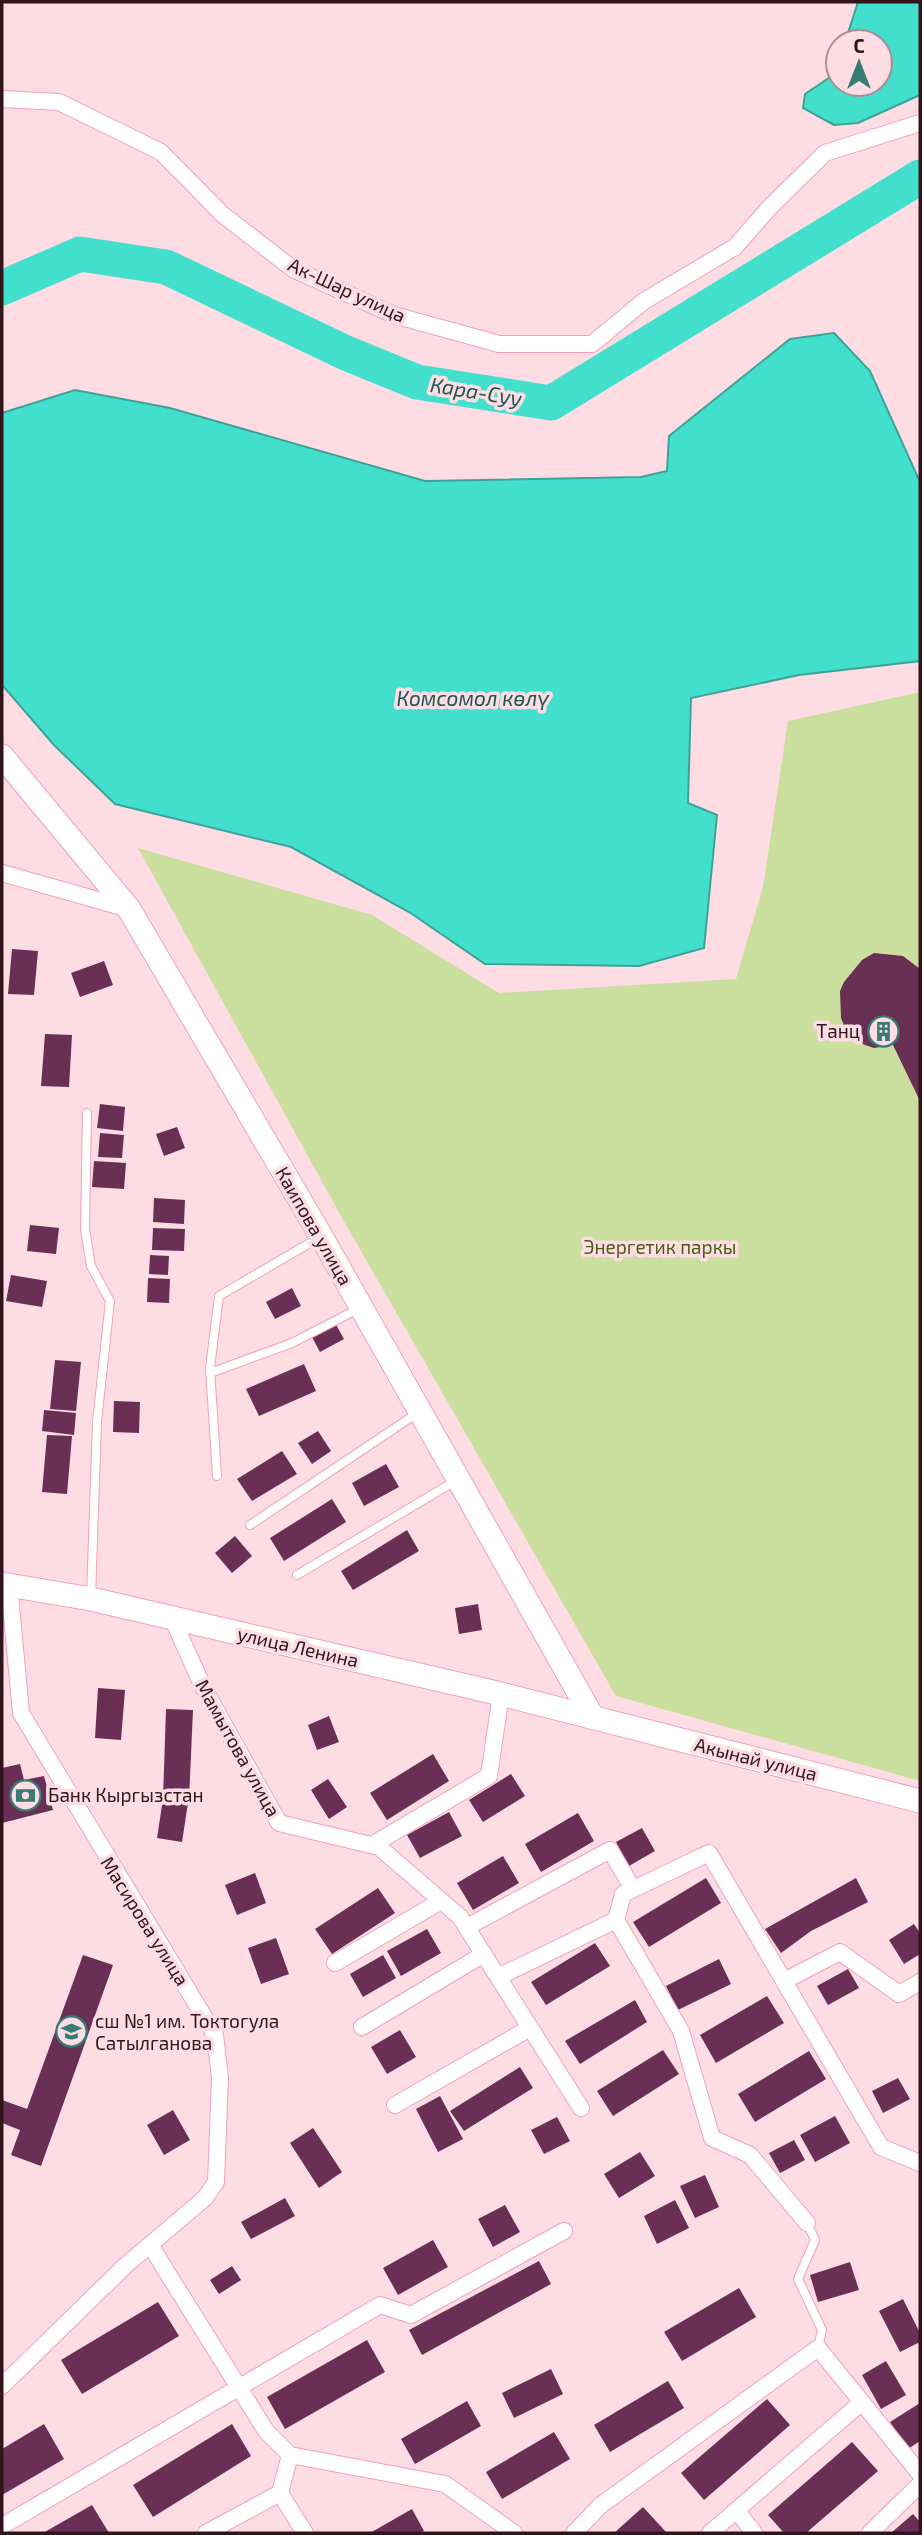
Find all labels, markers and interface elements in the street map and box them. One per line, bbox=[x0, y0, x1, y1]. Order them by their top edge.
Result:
north arrow bbox=[824, 28, 894, 98]
text: С bbox=[853, 34, 865, 57]
street label: Ак-Шар улица bbox=[284, 252, 410, 328]
water label: Кара-Суу bbox=[428, 371, 525, 410]
water label: Комсомол көлү bbox=[397, 685, 550, 710]
building icon: Танц bbox=[866, 1014, 900, 1048]
place label: Танц bbox=[816, 1019, 860, 1042]
street label: Каипова улица bbox=[270, 1162, 358, 1290]
park label: Энергетик паркы bbox=[583, 1235, 737, 1258]
street label: улица Ленина bbox=[235, 1621, 361, 1673]
street label: Мамытова улица bbox=[190, 1675, 286, 1821]
street label: Акынай улица bbox=[692, 1732, 820, 1786]
bank icon: Банк Кыргызстан bbox=[8, 1778, 42, 1812]
place label: Банк Кыргызстан bbox=[48, 1783, 204, 1806]
street label: Масирова улица bbox=[96, 1852, 194, 1990]
place label: сш №1 им. Токтогула Сатылганова bbox=[95, 2009, 279, 2054]
school or university icon: сш №1 им. Токтогула Сатылганова bbox=[55, 2015, 89, 2049]

